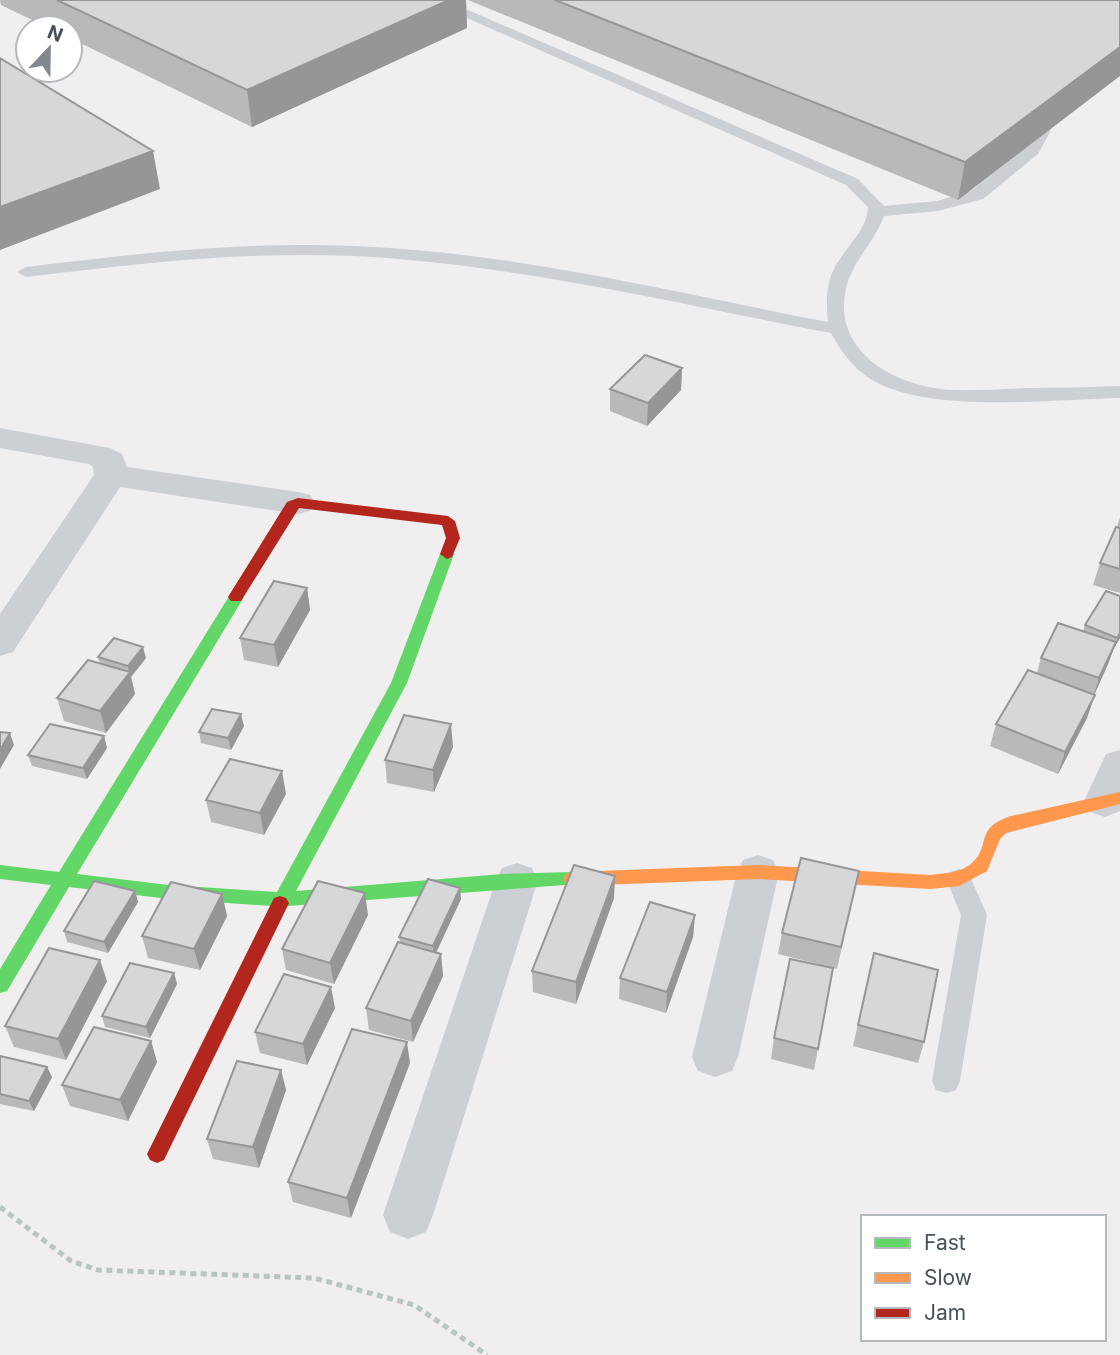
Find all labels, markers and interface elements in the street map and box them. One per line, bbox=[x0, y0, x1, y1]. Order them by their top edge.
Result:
north arrow bbox=[14, 14, 84, 84]
text: N bbox=[44, 20, 66, 47]
legend bbox=[861, 1215, 1106, 1341]
text: Fast bbox=[924, 1230, 966, 1255]
text: Slow bbox=[924, 1265, 972, 1290]
text: Jam bbox=[924, 1300, 966, 1325]

